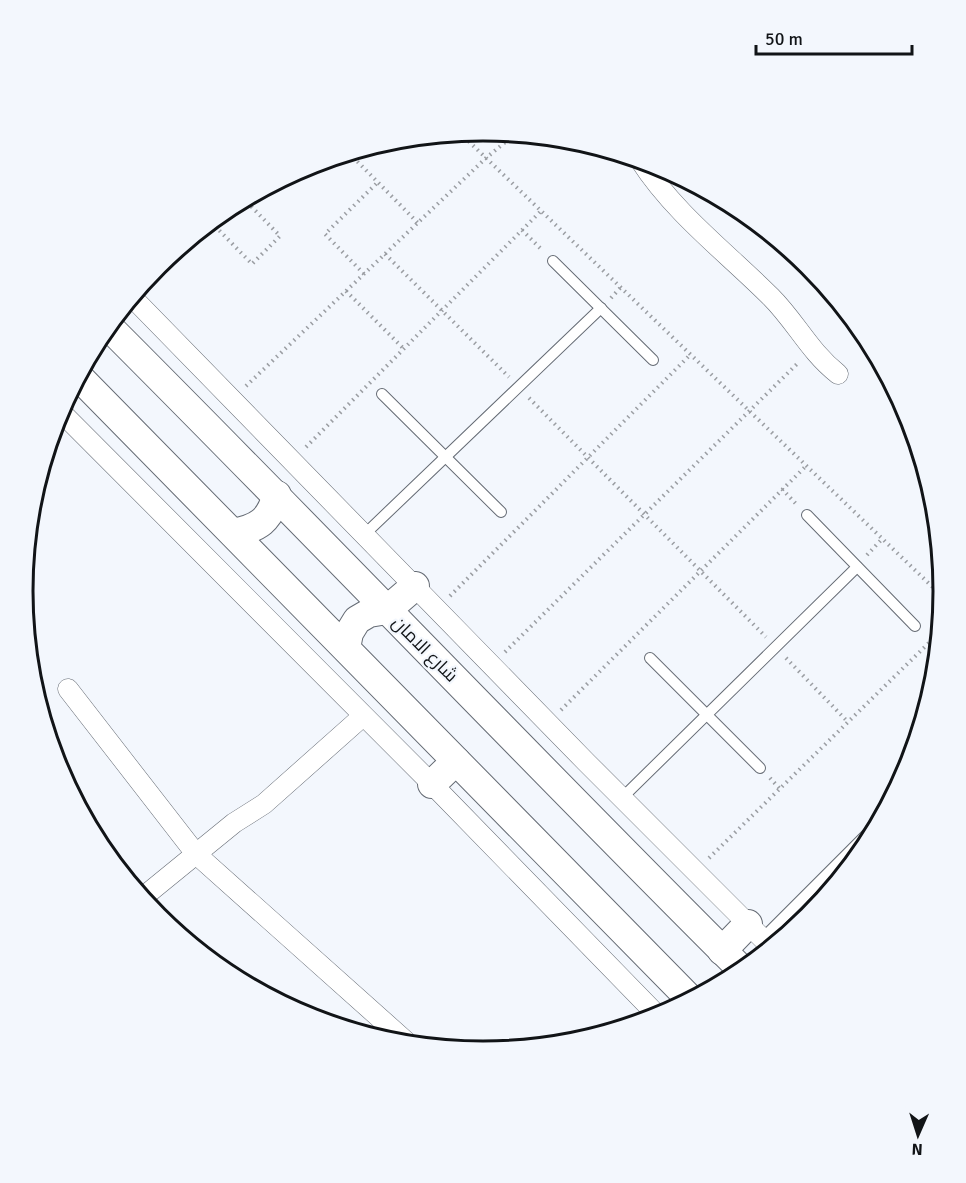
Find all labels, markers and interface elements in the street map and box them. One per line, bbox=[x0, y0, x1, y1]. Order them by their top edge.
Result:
scale bar bbox=[756, 18, 912, 56]
text: 50 m bbox=[765, 28, 803, 50]
street label: شارع الامان bbox=[387, 611, 463, 687]
north arrow bbox=[888, 1105, 948, 1165]
text: N bbox=[911, 1139, 923, 1159]

